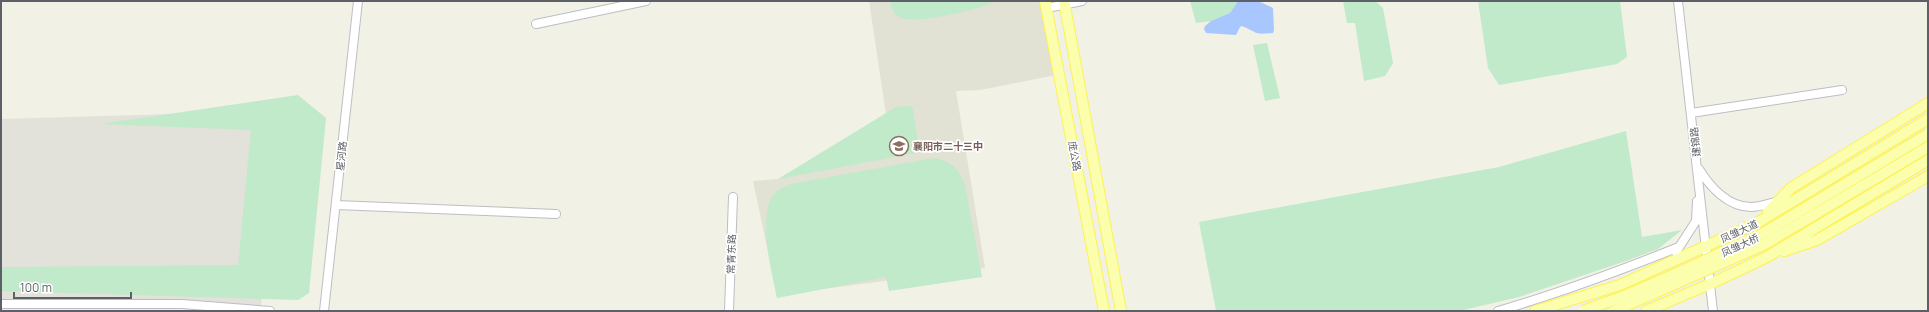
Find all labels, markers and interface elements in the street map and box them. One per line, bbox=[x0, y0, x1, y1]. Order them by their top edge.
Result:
street label: 建锦路 bbox=[1686, 126, 1704, 158]
school or university icon: 襄阳市二十三中 bbox=[888, 135, 910, 157]
place label: 襄阳市二十三中 bbox=[913, 139, 983, 153]
street label: 星河路 bbox=[332, 140, 350, 172]
street label: 庞公路 bbox=[1065, 140, 1085, 172]
street label: 凤雏大道 bbox=[1718, 216, 1760, 246]
street label: 凤雏大桥 bbox=[1719, 230, 1761, 260]
street label: 常青东路 bbox=[723, 234, 739, 274]
scale bar bbox=[14, 274, 131, 300]
text: 100 m bbox=[20, 279, 52, 296]

